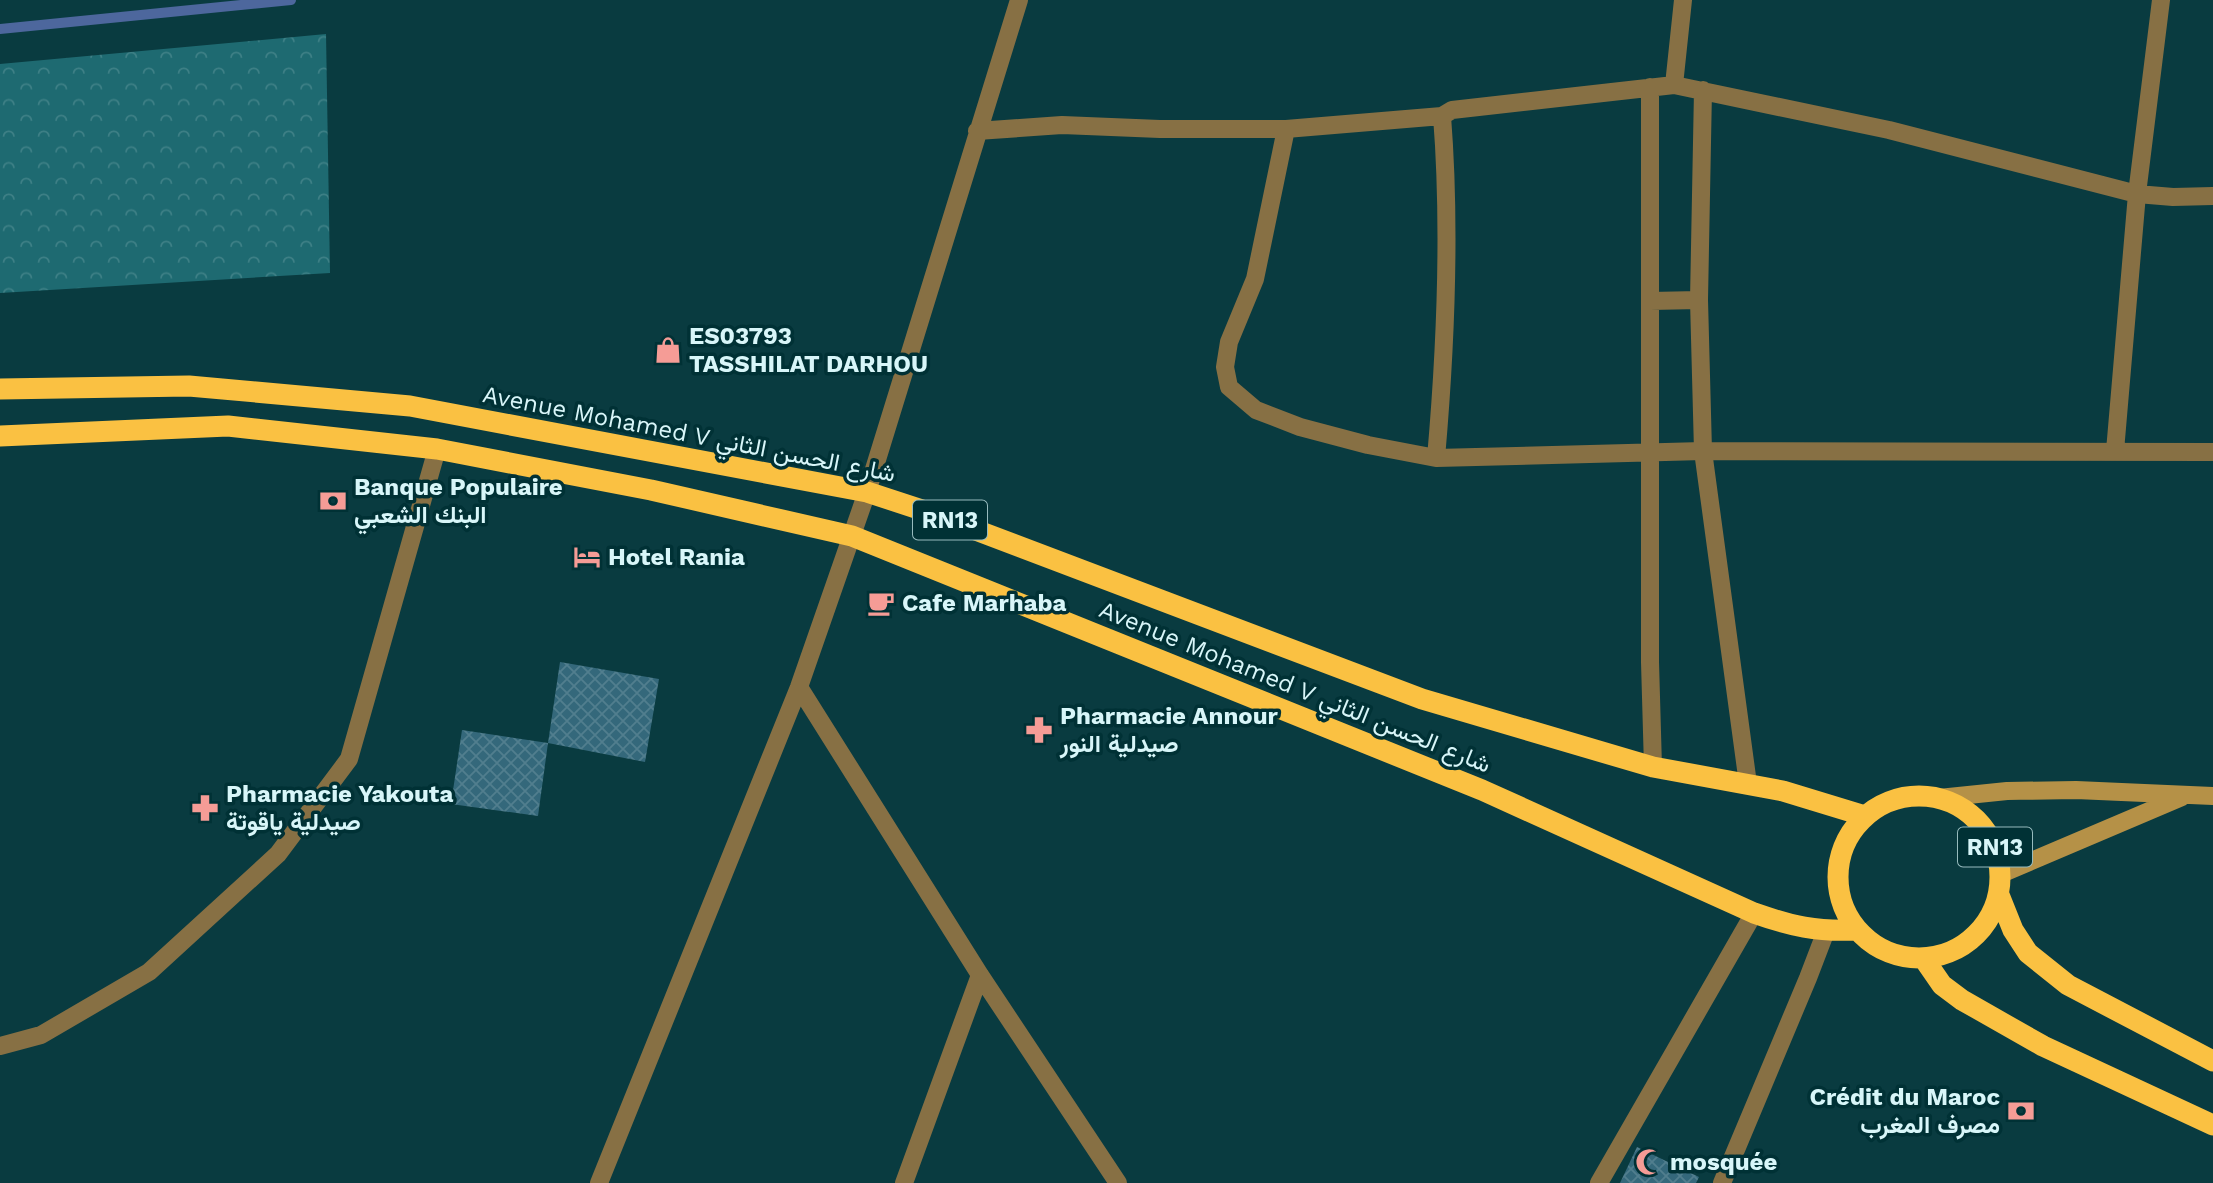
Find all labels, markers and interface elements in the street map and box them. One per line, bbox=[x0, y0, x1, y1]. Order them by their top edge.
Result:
place label: ES03793 TASSHILAT DARHOU bbox=[689, 322, 928, 378]
shop icon: ES03793 TASSHILAT DARHOU bbox=[653, 335, 683, 365]
street label: Avenue Mohamed V شارع الحسن الثاني bbox=[479, 380, 898, 493]
place label: Banque Populaire البنك الشعبي bbox=[354, 473, 563, 535]
bank icon: Banque Populaire البنك الشعبي bbox=[318, 486, 348, 516]
road number: RN13 bbox=[913, 500, 987, 540]
hotel icon: Hotel Rania bbox=[572, 542, 602, 572]
place label: Hotel Rania bbox=[608, 543, 745, 571]
cafe icon: Cafe Marhaba bbox=[866, 588, 896, 618]
place label: Cafe Marhaba bbox=[902, 589, 1066, 617]
street label: Avenue Mohamed V شارع الحسن الثاني bbox=[1093, 595, 1495, 783]
place label: Pharmacie Annour صيدلية النور bbox=[1059, 702, 1279, 759]
pharmacy icon: Pharmacie Annour صيدلية النور bbox=[1024, 715, 1054, 745]
place label: Pharmacie Yakouta صيدلية ياقوتة bbox=[226, 780, 454, 837]
pharmacy icon: Pharmacie Yakouta صيدلية ياقوتة bbox=[190, 793, 220, 823]
road number: RN13 bbox=[1958, 828, 2032, 866]
place label: Crédit du Maroc مصرف المغرب bbox=[1810, 1083, 2000, 1140]
bank icon: Crédit du Maroc مصرف المغرب bbox=[2006, 1096, 2036, 1126]
mosque icon: mosquée bbox=[1634, 1147, 1664, 1177]
place label: mosquée bbox=[1670, 1148, 1777, 1176]

